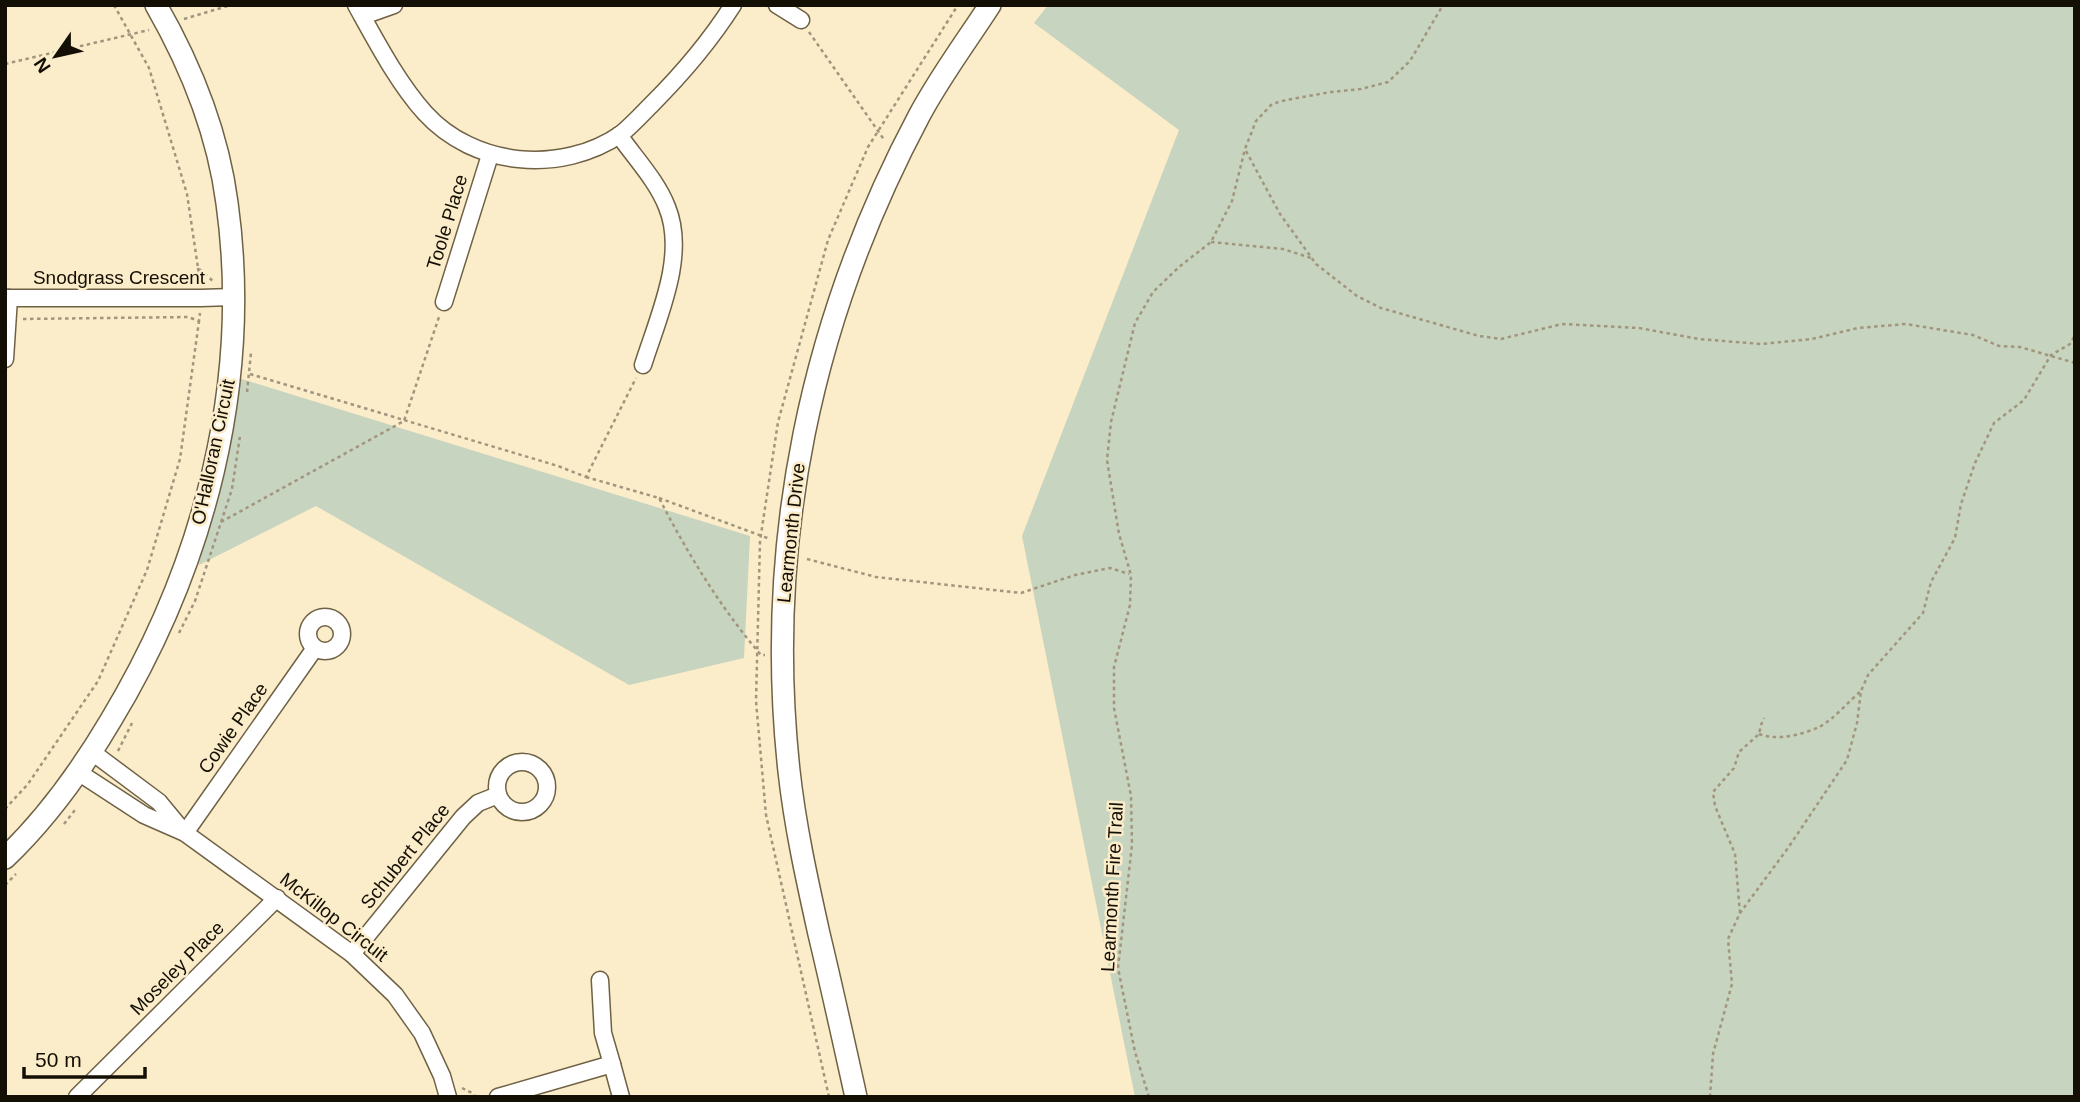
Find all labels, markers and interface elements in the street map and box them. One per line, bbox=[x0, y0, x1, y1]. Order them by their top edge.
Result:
north arrow bbox=[21, 21, 91, 91]
text: N bbox=[30, 54, 55, 77]
street label: Toole Place bbox=[423, 172, 471, 272]
street label: Snodgrass Crescent bbox=[33, 267, 206, 288]
street label: O'Halloran Circuit bbox=[187, 377, 239, 527]
street label: Learmonth Drive bbox=[773, 462, 809, 604]
street label: Cowie Place bbox=[194, 679, 272, 777]
street label: Schubert Place bbox=[356, 799, 454, 913]
street label: Learmonth Fire Trail bbox=[1097, 802, 1127, 972]
street label: McKillop Circuit bbox=[276, 868, 393, 966]
street label: Moseley Place bbox=[126, 917, 228, 1019]
scale bar bbox=[24, 1036, 145, 1080]
text: 50 m bbox=[35, 1048, 82, 1071]

